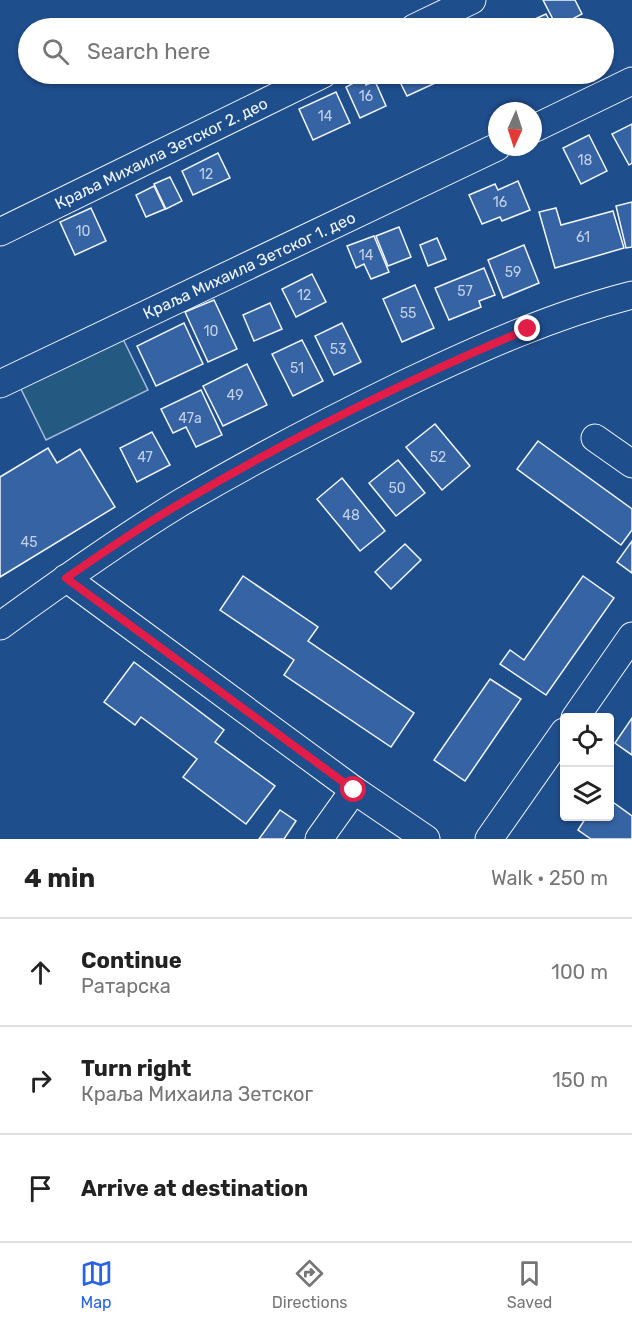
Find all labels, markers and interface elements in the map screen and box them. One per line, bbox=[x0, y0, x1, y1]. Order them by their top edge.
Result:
search box bbox=[18, 18, 614, 84]
icon: search bbox=[39, 35, 72, 68]
text: Search here bbox=[87, 38, 210, 65]
house number: 16 bbox=[359, 88, 373, 105]
street label: Краља Михаила Зетског 2. део bbox=[52, 93, 271, 213]
north arrow bbox=[488, 102, 542, 156]
house number: 14 bbox=[318, 108, 333, 125]
house number: 18 bbox=[578, 152, 593, 169]
house number: 12 bbox=[199, 166, 213, 183]
house number: 16 bbox=[493, 194, 507, 211]
street label: Краља Михаила Зетског 1. део bbox=[140, 208, 358, 323]
house number: 10 bbox=[76, 223, 91, 240]
house number: 61 bbox=[576, 229, 590, 246]
house number: 14 bbox=[359, 247, 374, 264]
house number: 59 bbox=[505, 264, 521, 281]
house number: 57 bbox=[457, 283, 473, 300]
house number: 12 bbox=[297, 287, 311, 304]
house number: 55 bbox=[400, 305, 416, 322]
route end bbox=[514, 315, 540, 341]
house number: 10 bbox=[204, 323, 219, 340]
house number: 53 bbox=[330, 341, 346, 358]
house number: 51 bbox=[290, 360, 304, 377]
house number: 49 bbox=[227, 387, 243, 404]
house number: 47a bbox=[178, 410, 202, 427]
house number: 47 bbox=[137, 449, 153, 466]
house number: 52 bbox=[430, 449, 446, 466]
house number: 50 bbox=[388, 480, 406, 497]
house number: 48 bbox=[342, 507, 360, 524]
house number: 45 bbox=[20, 534, 38, 551]
map controls bbox=[560, 713, 614, 821]
button: locate bbox=[560, 713, 614, 767]
button: layers bbox=[560, 767, 614, 821]
route start bbox=[340, 776, 366, 802]
text: 4 min bbox=[24, 863, 95, 894]
text: Walk · 250 m bbox=[491, 866, 608, 890]
text: Continue bbox=[81, 947, 182, 974]
icon: ahead bbox=[24, 956, 57, 989]
text: 100 m bbox=[551, 960, 608, 984]
text: Ратарска bbox=[81, 974, 171, 998]
text: Turn right bbox=[81, 1055, 191, 1082]
icon: right bbox=[24, 1064, 57, 1097]
text: 150 m bbox=[552, 1068, 608, 1092]
text: Краља Михаила Зетског bbox=[81, 1082, 313, 1106]
icon: arrive bbox=[24, 1172, 57, 1205]
text: Arrive at destination bbox=[81, 1175, 308, 1202]
tab: Map bbox=[80, 1257, 113, 1312]
tab: Directions bbox=[272, 1257, 348, 1312]
tab: Saved bbox=[507, 1257, 552, 1312]

